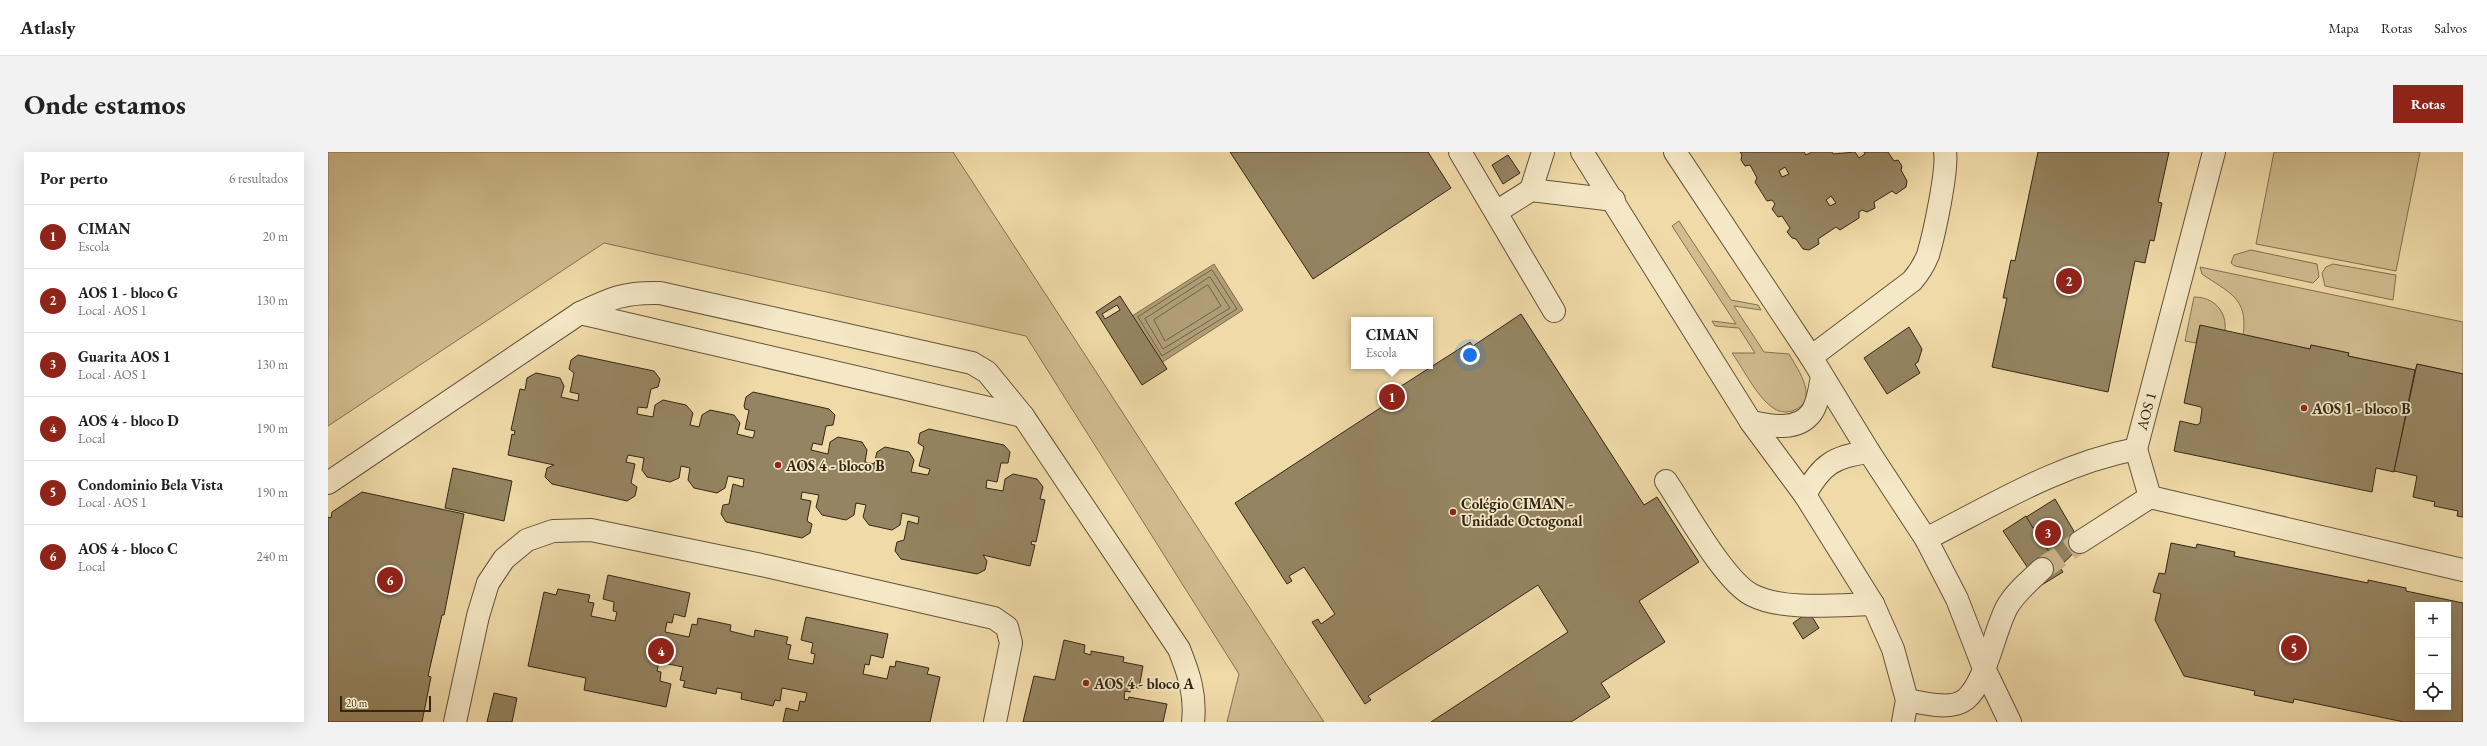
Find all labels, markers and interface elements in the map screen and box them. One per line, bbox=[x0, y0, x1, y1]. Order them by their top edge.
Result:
text: Atlasly bbox=[20, 15, 76, 40]
text: Mapa bbox=[2328, 19, 2359, 37]
text: Rotas bbox=[2381, 19, 2412, 37]
text: Salvos bbox=[2434, 19, 2467, 37]
button: Rotas bbox=[2393, 85, 2463, 123]
text: Onde estamos bbox=[24, 86, 186, 122]
text: Por perto bbox=[40, 167, 108, 189]
text: 6 resultados bbox=[229, 170, 288, 187]
text: CIMAN bbox=[78, 219, 131, 238]
text: 1 bbox=[50, 228, 56, 245]
text: 20 m bbox=[263, 228, 288, 245]
text: Escola bbox=[78, 238, 109, 255]
pin: 2 bbox=[2056, 266, 2082, 296]
text: AOS 1 - bloco G bbox=[78, 283, 178, 302]
text: 2 bbox=[50, 292, 56, 309]
text: 130 m bbox=[257, 292, 288, 309]
text: Local · AOS 1 bbox=[78, 302, 147, 319]
popup bbox=[1351, 317, 1433, 369]
text: CIMAN bbox=[1366, 325, 1418, 344]
text: Escola bbox=[1366, 344, 1397, 361]
your location bbox=[1460, 345, 1480, 365]
text: Guarita AOS 1 bbox=[78, 347, 171, 366]
text: 3 bbox=[50, 356, 56, 373]
text: 130 m bbox=[257, 356, 288, 373]
text: Local · AOS 1 bbox=[78, 366, 147, 383]
pin: 1 bbox=[1379, 382, 1405, 412]
street label: AOS 1 bbox=[2132, 390, 2160, 433]
place label: AOS 1 - bloco B bbox=[2311, 399, 2411, 418]
marker: AOS 1 - bloco B bbox=[2299, 403, 2309, 413]
text: AOS 4 - bloco D bbox=[78, 411, 179, 430]
text: 4 bbox=[50, 420, 56, 437]
text: 190 m bbox=[257, 420, 288, 437]
text: Local bbox=[78, 430, 105, 447]
place label: AOS 4 - bloco B bbox=[785, 456, 885, 475]
marker: AOS 4 - bloco B bbox=[773, 460, 783, 470]
text: Condominio Bela Vista bbox=[78, 475, 223, 494]
text: 5 bbox=[50, 484, 56, 501]
text: 190 m bbox=[257, 484, 288, 501]
text: Local · AOS 1 bbox=[78, 494, 147, 511]
place label: Colégio CIMAN - Unidade Octogonal bbox=[1461, 494, 1583, 530]
marker: Colégio CIMAN - Unidade Octogonal bbox=[1448, 507, 1458, 517]
pin: 3 bbox=[2035, 518, 2061, 548]
text: AOS 4 - bloco C bbox=[78, 539, 178, 558]
text: 6 bbox=[50, 548, 56, 565]
text: 240 m bbox=[257, 548, 288, 565]
text: Local bbox=[78, 558, 105, 575]
pin: 6 bbox=[377, 565, 403, 595]
map controls bbox=[2415, 602, 2451, 710]
button: + bbox=[2415, 602, 2451, 638]
pin: 5 bbox=[2281, 633, 2307, 663]
pin: 4 bbox=[648, 636, 674, 666]
button: − bbox=[2415, 638, 2451, 674]
place label: AOS 4 - bloco A bbox=[1093, 674, 1194, 693]
button: locate bbox=[2415, 674, 2451, 710]
marker: AOS 4 - bloco A bbox=[1081, 678, 1091, 688]
scale bar bbox=[340, 694, 431, 713]
text: 20 m bbox=[346, 696, 367, 710]

